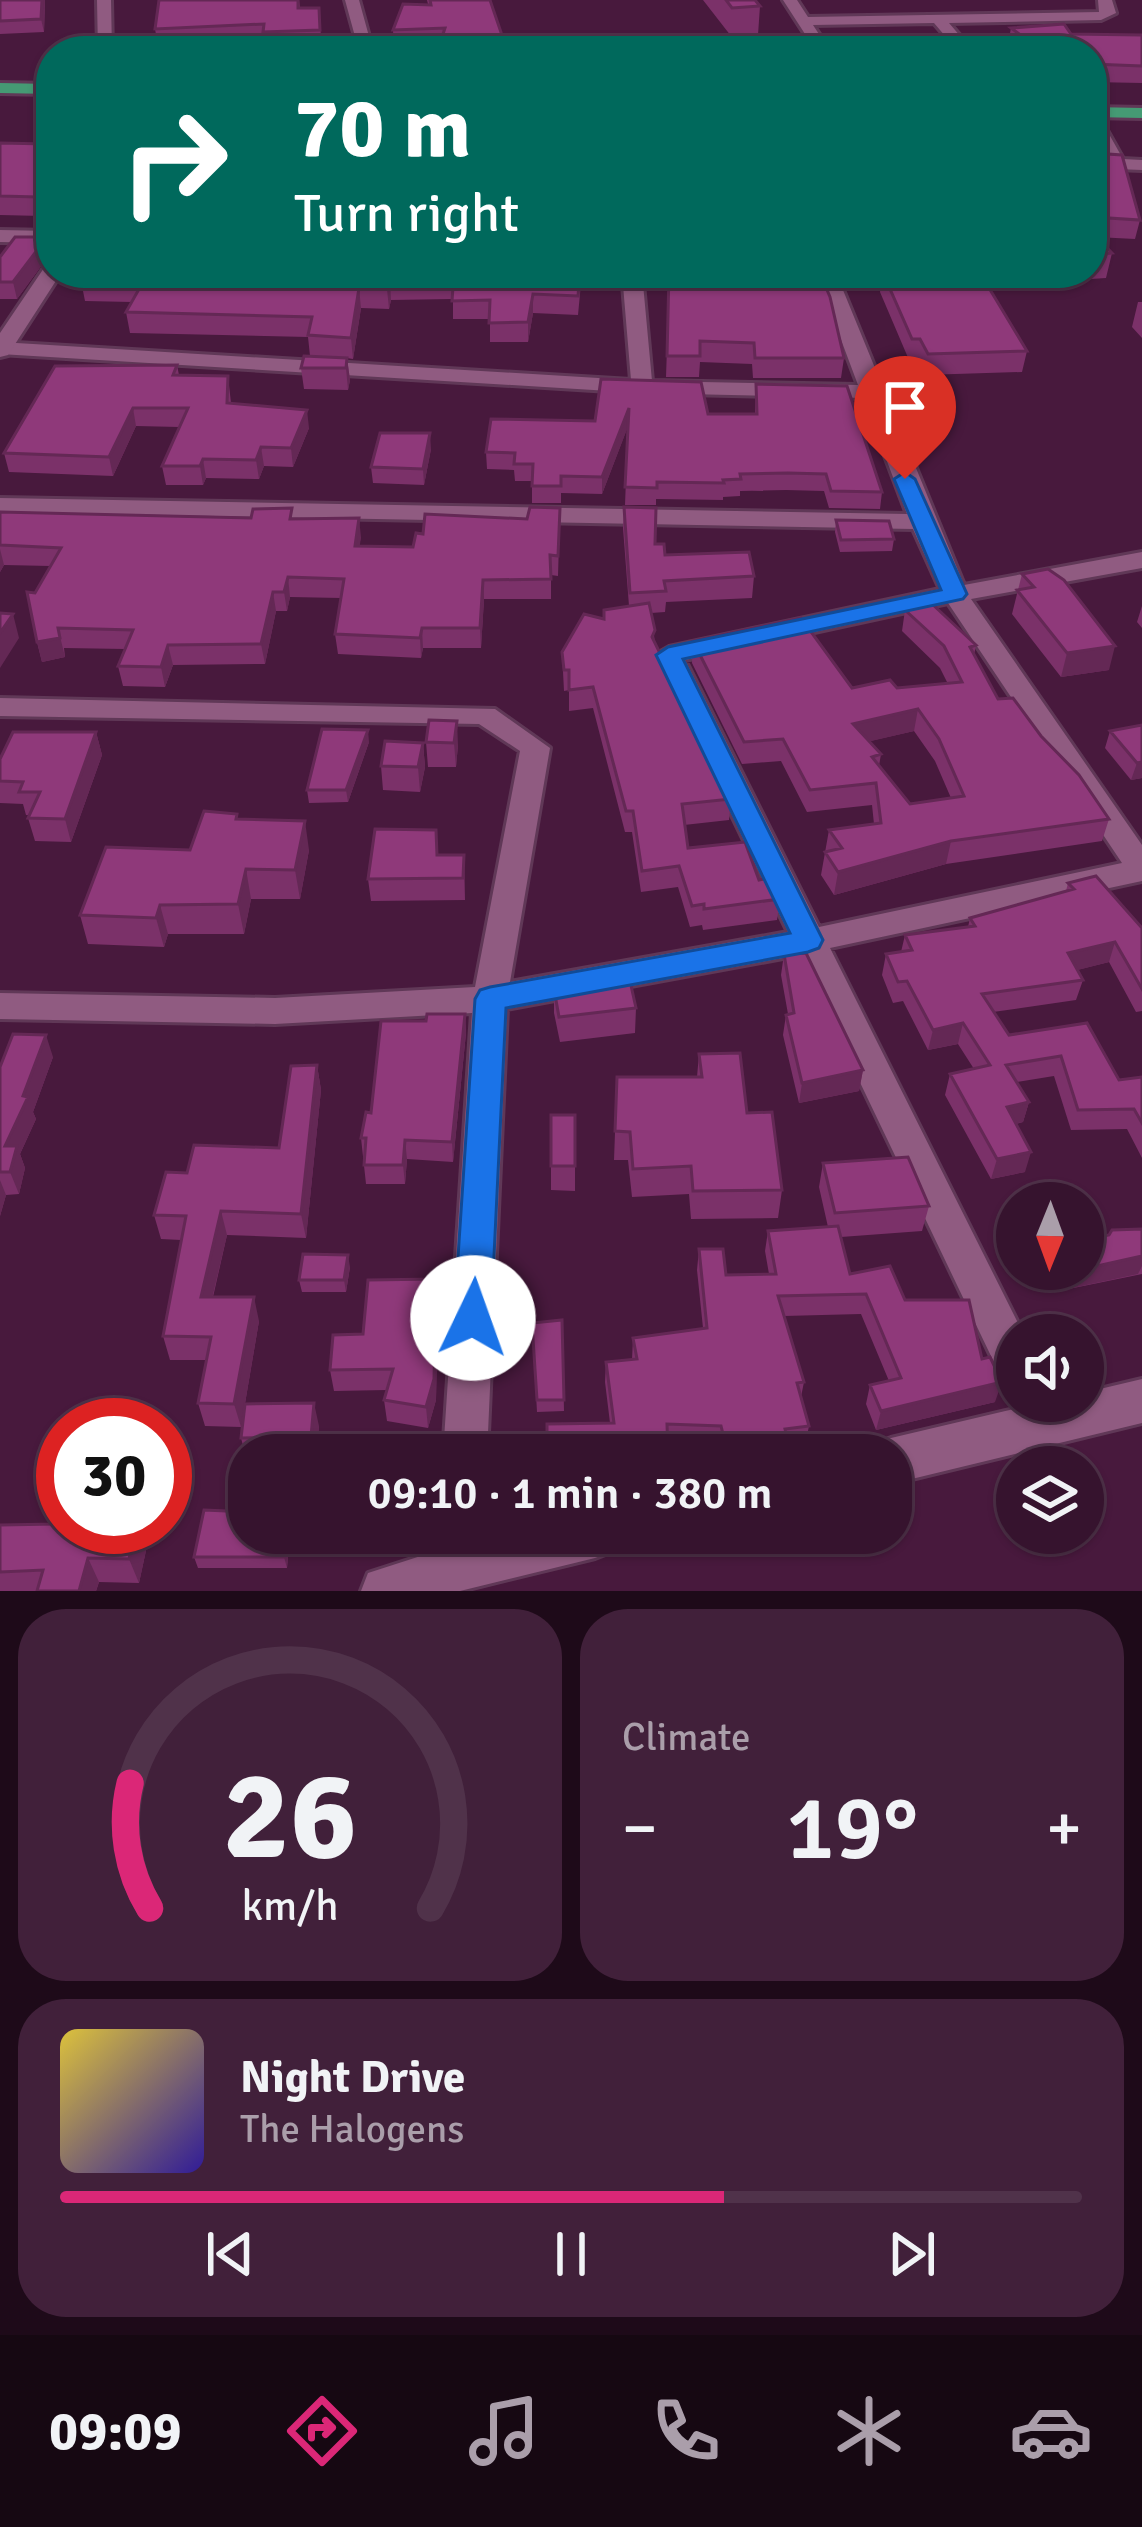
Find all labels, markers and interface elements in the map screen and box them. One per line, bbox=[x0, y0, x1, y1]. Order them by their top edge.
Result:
text: 70 m bbox=[294, 77, 471, 181]
icon: right bbox=[96, 84, 252, 240]
text: Turn right bbox=[294, 180, 519, 247]
pin bbox=[854, 356, 956, 479]
icon: arrive bbox=[872, 374, 938, 440]
north arrow bbox=[996, 1182, 1104, 1290]
map controls bbox=[996, 1182, 1104, 1554]
position arrow bbox=[410, 1255, 536, 1381]
button: sound bbox=[996, 1314, 1104, 1422]
speed limit sign: 30 bbox=[36, 1398, 192, 1554]
button: layers bbox=[996, 1446, 1104, 1554]
text: 09:10 · 1 min · 380 m bbox=[368, 1466, 772, 1521]
text: Climate bbox=[622, 1713, 751, 1761]
text: 26 bbox=[223, 1740, 357, 1893]
text: 19° bbox=[786, 1773, 918, 1884]
text: − bbox=[622, 1788, 658, 1869]
text: + bbox=[1046, 1788, 1082, 1869]
text: km/h bbox=[241, 1880, 339, 1933]
text: Night Drive bbox=[240, 2050, 465, 2105]
text: The Halogens bbox=[240, 2105, 464, 2153]
icon: previous bbox=[197, 2221, 263, 2287]
icon: pause bbox=[538, 2221, 604, 2287]
icon: next bbox=[879, 2221, 945, 2287]
icon: directions bbox=[280, 2389, 364, 2473]
icon: music bbox=[462, 2389, 546, 2473]
icon: phone bbox=[644, 2389, 728, 2473]
icon: climate bbox=[827, 2389, 911, 2473]
icon: car bbox=[1009, 2389, 1093, 2473]
text: 09:09 bbox=[49, 2398, 182, 2465]

